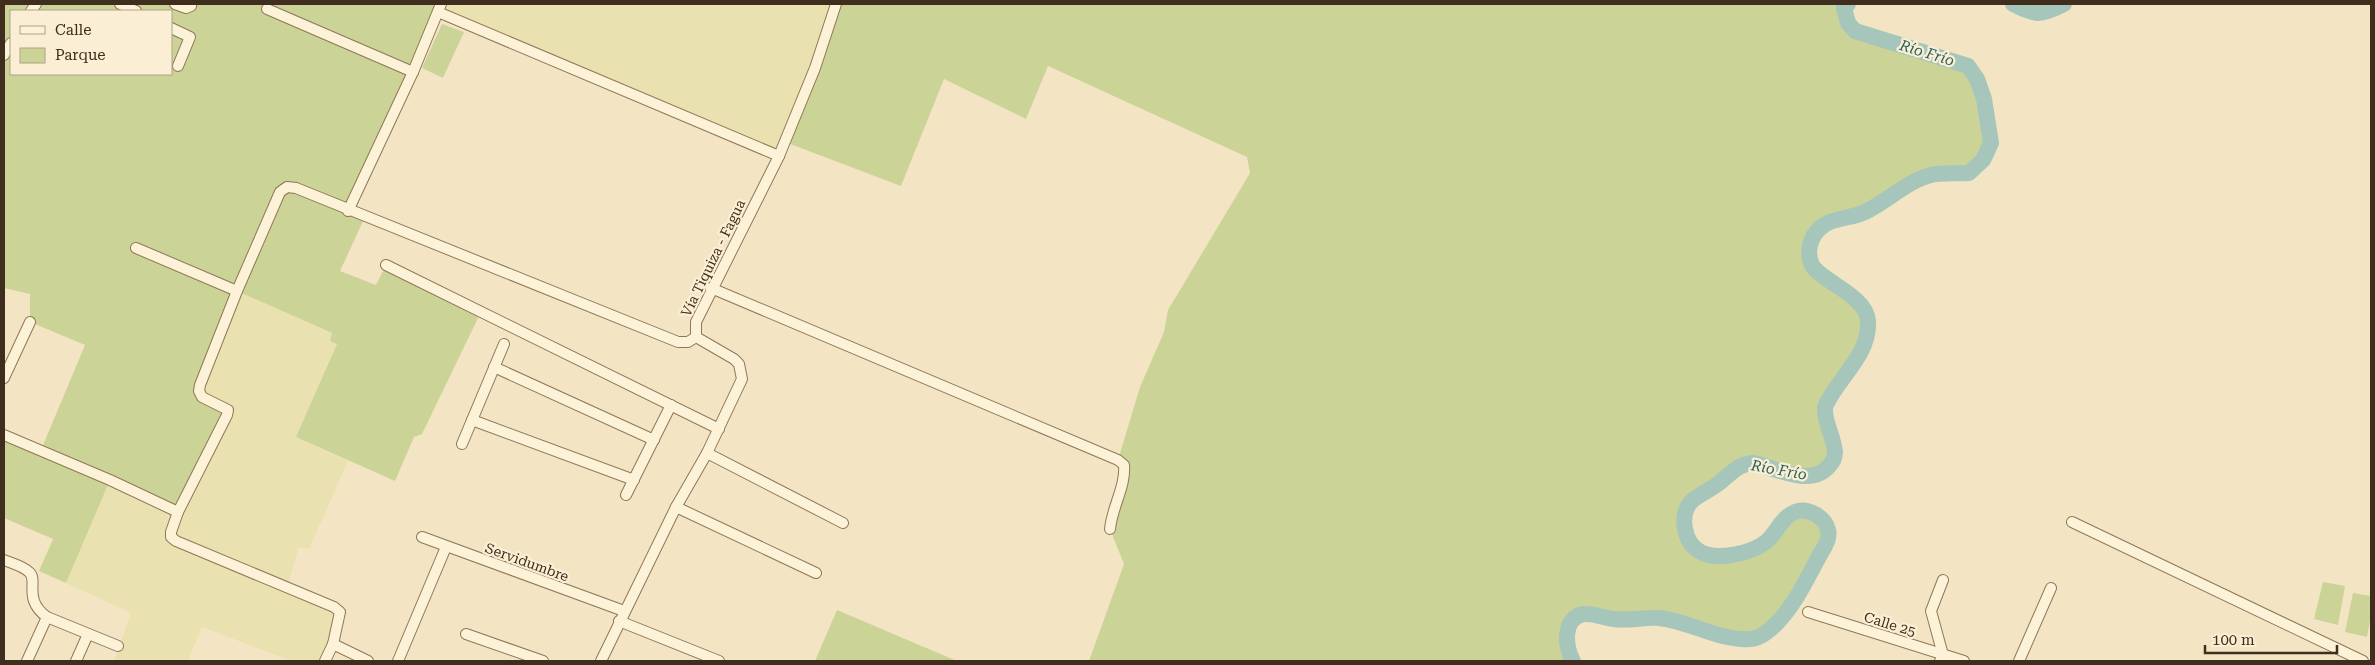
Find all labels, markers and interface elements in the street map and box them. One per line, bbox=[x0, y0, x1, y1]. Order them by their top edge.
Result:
legend bbox=[10, 10, 172, 75]
text: Calle bbox=[55, 21, 91, 39]
water label: Río Frío bbox=[1897, 36, 1957, 70]
text: Parque bbox=[55, 46, 106, 64]
street label: Vía Tiquiza - Fagua bbox=[678, 196, 748, 319]
water label: Río Frío bbox=[1749, 456, 1809, 484]
street label: Servidumbre bbox=[483, 539, 571, 585]
street label: Calle 25 bbox=[1862, 609, 1918, 639]
scale bar bbox=[2205, 622, 2338, 654]
text: 100 m bbox=[2212, 631, 2255, 649]

